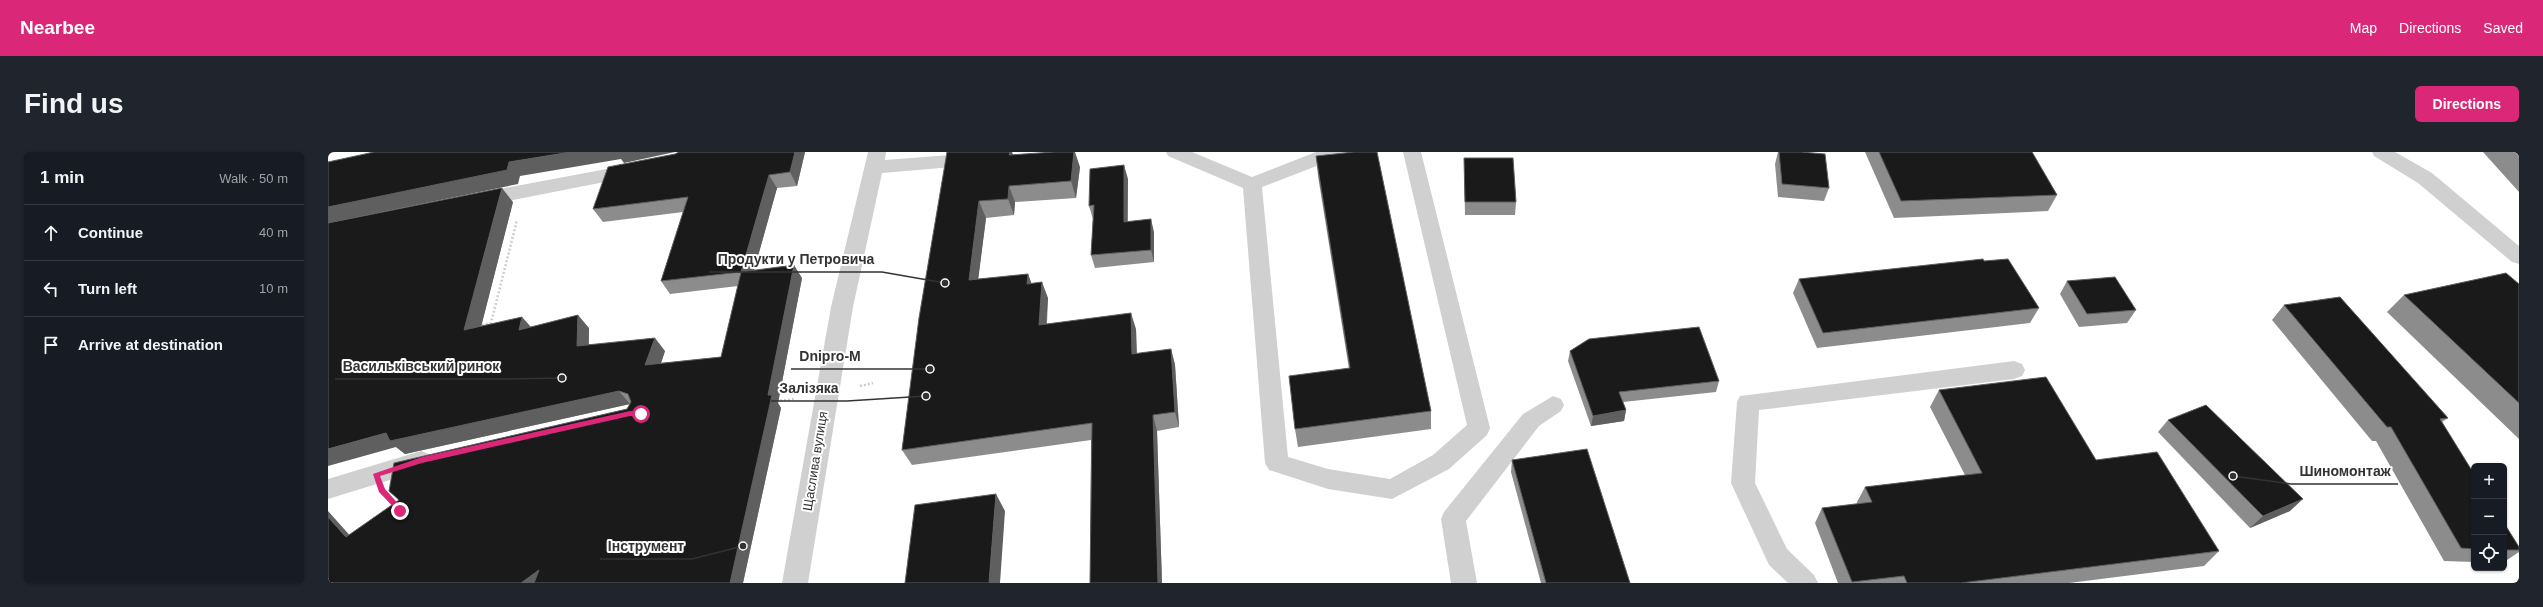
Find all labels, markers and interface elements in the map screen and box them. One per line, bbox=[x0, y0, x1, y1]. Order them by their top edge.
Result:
text: Nearbee bbox=[20, 17, 95, 38]
text: Map bbox=[2350, 20, 2377, 36]
text: Directions bbox=[2399, 20, 2461, 36]
text: Saved bbox=[2483, 20, 2523, 36]
button: Directions bbox=[2415, 86, 2519, 122]
text: Find us bbox=[24, 88, 124, 119]
text: 1 min bbox=[40, 168, 84, 187]
text: Walk · 50 m bbox=[219, 171, 288, 186]
icon: ahead bbox=[40, 222, 62, 244]
text: Continue bbox=[78, 224, 143, 241]
text: 40 m bbox=[259, 225, 288, 240]
callout: Продукти у Петровича bbox=[709, 246, 882, 272]
text: Продукти у Петровича bbox=[718, 251, 875, 267]
icon: left bbox=[40, 278, 62, 300]
text: Turn left bbox=[78, 280, 137, 297]
text: 10 m bbox=[259, 281, 288, 296]
icon: arrive bbox=[40, 334, 62, 356]
text: Arrive at destination bbox=[78, 336, 223, 353]
callout: Dnipro-M bbox=[791, 343, 869, 369]
text: Dnipro-M bbox=[799, 348, 861, 364]
callout: Васильківський ринок bbox=[335, 353, 508, 379]
text: Васильківський ринок bbox=[343, 358, 500, 374]
callout: Залізяка bbox=[771, 375, 847, 401]
text: Залізяка bbox=[779, 380, 839, 396]
route start bbox=[632, 405, 650, 423]
street label: Щаслива вулиця bbox=[800, 410, 830, 512]
callout: Шиномонтаж bbox=[2291, 458, 2398, 484]
text: Шиномонтаж bbox=[2299, 463, 2392, 479]
map controls bbox=[2471, 463, 2507, 571]
button: + bbox=[2471, 463, 2507, 499]
button: − bbox=[2471, 499, 2507, 535]
route end bbox=[391, 502, 409, 520]
callout: Інструмент bbox=[600, 533, 692, 559]
button: locate bbox=[2471, 535, 2507, 571]
text: Інструмент bbox=[608, 538, 684, 554]

